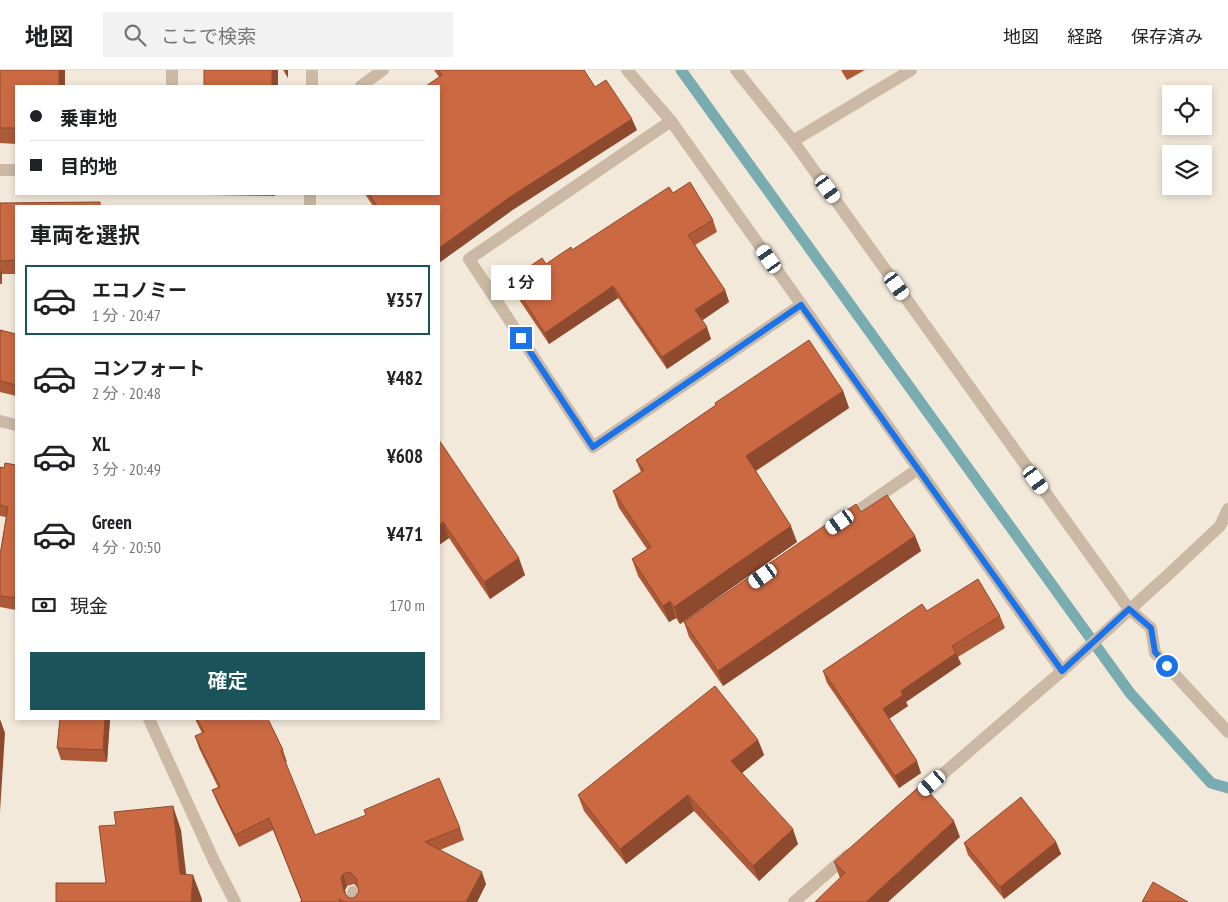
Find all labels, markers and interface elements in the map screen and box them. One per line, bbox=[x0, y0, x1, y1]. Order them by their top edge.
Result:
search box bbox=[103, 12, 453, 57]
text: 地図 bbox=[25, 21, 73, 52]
icon: search bbox=[121, 21, 149, 49]
text: ここで検索 bbox=[161, 24, 256, 48]
text: 地図 bbox=[1003, 25, 1039, 48]
text: 経路 bbox=[1067, 25, 1103, 48]
text: 保存済み bbox=[1131, 25, 1203, 48]
map controls bbox=[1162, 85, 1212, 195]
button: locate bbox=[1162, 85, 1212, 135]
text: 乗車地 bbox=[60, 106, 117, 130]
button: layers bbox=[1162, 145, 1212, 195]
text: 目的地 bbox=[60, 154, 117, 178]
car bbox=[813, 172, 842, 206]
text: 車両を選択 bbox=[30, 221, 140, 249]
car bbox=[754, 242, 783, 276]
callout: 1 分 bbox=[491, 266, 551, 300]
car bbox=[882, 269, 911, 303]
text: 1 分 bbox=[508, 272, 534, 292]
icon: car bbox=[32, 278, 77, 323]
text: エコノミー bbox=[92, 278, 187, 302]
text: ¥357 bbox=[387, 288, 423, 312]
text: 1 分 · 20:47 bbox=[92, 305, 161, 325]
route end bbox=[510, 327, 532, 349]
icon: car bbox=[32, 356, 77, 401]
text: コンフォート bbox=[92, 356, 205, 380]
text: ¥482 bbox=[387, 366, 423, 390]
text: 2 分 · 20:48 bbox=[92, 383, 161, 403]
text: XL bbox=[92, 432, 110, 456]
icon: car bbox=[32, 434, 77, 479]
text: ¥608 bbox=[387, 444, 423, 468]
text: 3 分 · 20:49 bbox=[92, 459, 161, 479]
car bbox=[1021, 463, 1050, 497]
car bbox=[823, 507, 856, 537]
text: Green bbox=[92, 510, 132, 534]
icon: car bbox=[32, 512, 77, 557]
text: ¥471 bbox=[387, 522, 423, 546]
text: 4 分 · 20:50 bbox=[92, 537, 161, 557]
car bbox=[746, 561, 779, 591]
icon: cash bbox=[30, 591, 58, 619]
text: 現金 bbox=[70, 594, 108, 618]
text: 170 m bbox=[390, 595, 425, 615]
button: 確定 bbox=[30, 652, 425, 710]
route start bbox=[1156, 655, 1178, 677]
car bbox=[915, 767, 948, 799]

